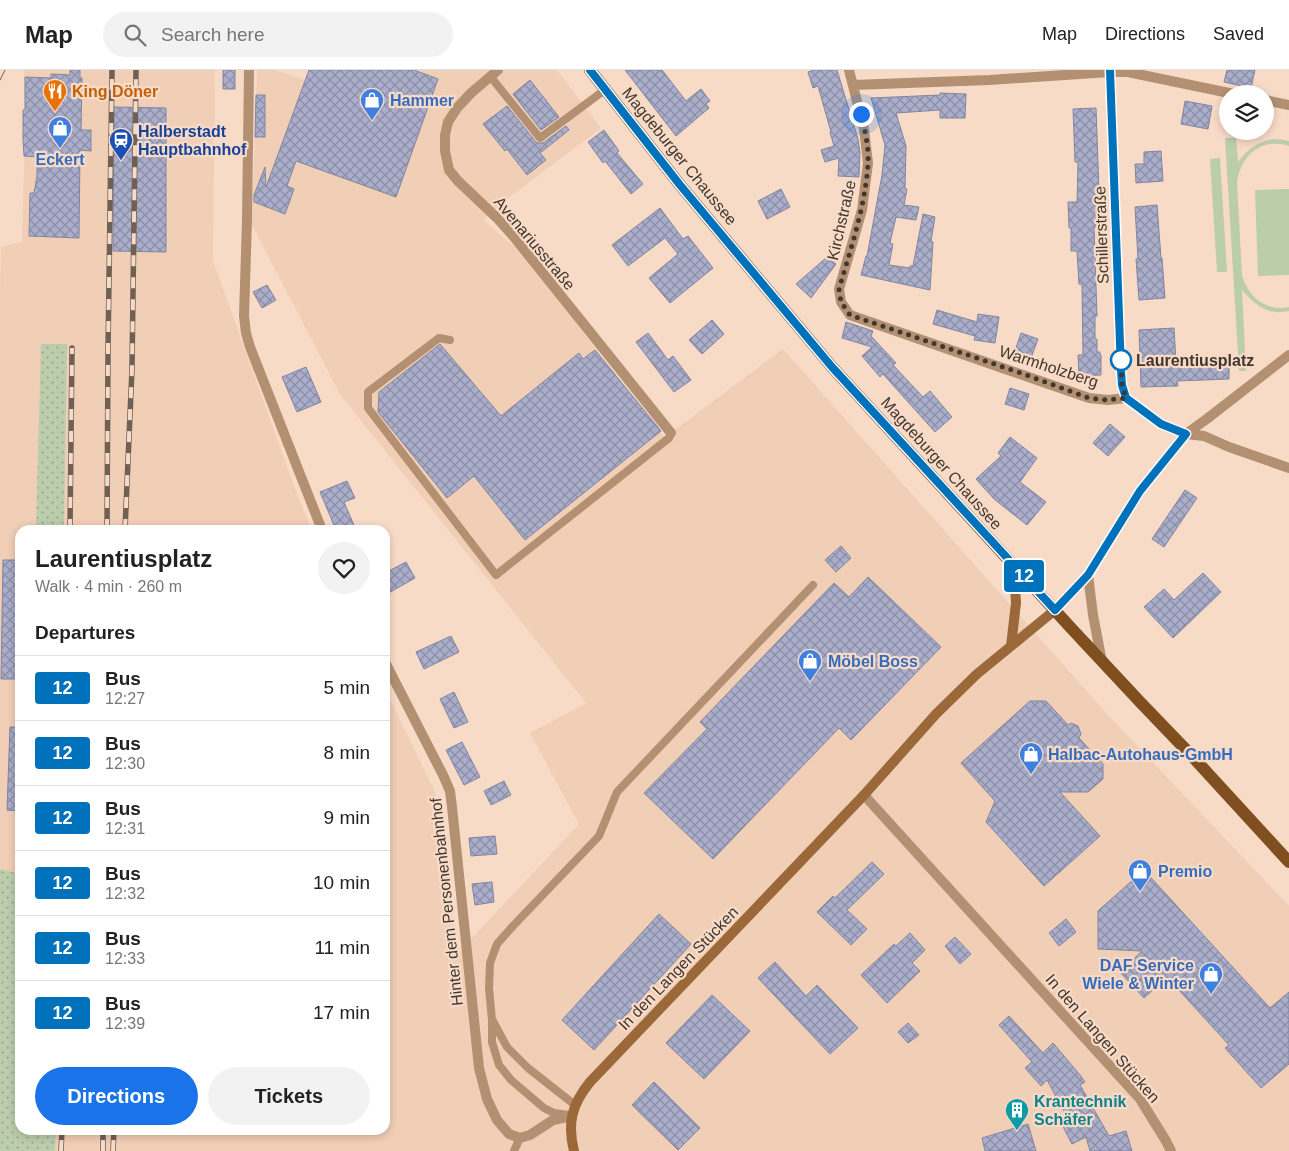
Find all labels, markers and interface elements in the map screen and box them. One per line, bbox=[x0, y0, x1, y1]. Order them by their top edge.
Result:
search box bbox=[103, 12, 453, 57]
text: Map bbox=[25, 21, 73, 48]
icon: search bbox=[121, 21, 149, 49]
text: Search here bbox=[161, 24, 265, 45]
text: Map bbox=[1042, 24, 1077, 44]
text: Directions bbox=[1105, 24, 1185, 44]
text: Saved bbox=[1213, 24, 1264, 44]
restaurant icon: King Döner bbox=[42, 78, 68, 112]
place label: King Döner bbox=[72, 83, 158, 100]
street label: Magdeburger Chaussee bbox=[619, 84, 740, 228]
map controls bbox=[1219, 85, 1274, 140]
button: layers bbox=[1219, 85, 1274, 140]
shop icon: Hammer bbox=[359, 87, 385, 121]
place label: Hammer bbox=[390, 92, 454, 109]
your location bbox=[849, 102, 874, 127]
shop icon: Eckert bbox=[47, 115, 73, 149]
place label: Halberstadt Hauptbahnhof bbox=[138, 123, 247, 158]
station icon: Halberstadt Hauptbahnhof bbox=[108, 127, 134, 161]
place label: Eckert bbox=[36, 151, 85, 168]
street label: Kirchstraße bbox=[824, 178, 859, 262]
street label: Schillerstraße bbox=[1091, 186, 1112, 284]
street label: Avenariusstraße bbox=[491, 193, 579, 293]
street label: Warmholzberg bbox=[997, 342, 1101, 391]
marker: Laurentiusplatz bbox=[1110, 349, 1132, 371]
place label: Laurentiusplatz bbox=[1136, 352, 1254, 369]
street label: Magdeburger Chaussee bbox=[878, 394, 1005, 533]
button: heart bbox=[318, 542, 370, 594]
text: Laurentiusplatz bbox=[35, 545, 212, 572]
line badge: 12 bbox=[1002, 560, 1046, 592]
text: 12 bbox=[1014, 566, 1034, 586]
text: Walk · 4 min · 260 m bbox=[35, 578, 182, 595]
text: Departures bbox=[35, 622, 135, 643]
shop icon: Möbel Boss bbox=[797, 648, 823, 682]
place label: Möbel Boss bbox=[828, 653, 918, 670]
text: Bus bbox=[105, 668, 141, 689]
text: 5 min bbox=[324, 677, 370, 698]
text: 12 bbox=[52, 678, 73, 698]
text: 12:27 bbox=[105, 690, 145, 707]
text: Bus bbox=[105, 733, 141, 754]
shop icon: Halbac-Autohaus-GmbH bbox=[1018, 741, 1044, 775]
text: 8 min bbox=[324, 742, 370, 763]
text: 12 bbox=[52, 743, 73, 763]
place label: Halbac-Autohaus-GmbH bbox=[1048, 746, 1233, 763]
text: 12:30 bbox=[105, 755, 145, 772]
street label: Hinter dem Personenbahnhof bbox=[427, 797, 466, 1007]
text: Bus bbox=[105, 798, 141, 819]
text: 9 min bbox=[324, 807, 370, 828]
text: 12 bbox=[52, 808, 73, 828]
text: 12:31 bbox=[105, 820, 145, 837]
shop icon: Premio bbox=[1127, 858, 1153, 892]
text: Bus bbox=[105, 863, 141, 884]
place label: Premio bbox=[1158, 863, 1212, 880]
text: 10 min bbox=[313, 872, 370, 893]
text: 12 bbox=[52, 873, 73, 893]
text: 12:32 bbox=[105, 885, 145, 902]
street label: In den Langen Stücken bbox=[615, 903, 742, 1033]
text: Bus bbox=[105, 928, 141, 949]
text: 11 min bbox=[314, 937, 370, 958]
text: 12 bbox=[52, 938, 73, 958]
text: 12:33 bbox=[105, 950, 145, 967]
place label: DAF Service Wiele & Winter bbox=[1082, 957, 1194, 992]
shop icon: DAF Service Wiele & Winter bbox=[1198, 961, 1224, 995]
street label: In den Langen Stücken bbox=[1042, 971, 1163, 1106]
text: Bus bbox=[105, 993, 141, 1014]
text: 17 min bbox=[313, 1002, 370, 1023]
text: 12 bbox=[52, 1003, 73, 1023]
text: 12:39 bbox=[105, 1015, 145, 1032]
button: Directions bbox=[35, 1067, 198, 1125]
button: Tickets bbox=[208, 1067, 370, 1125]
place label: Krantechnik Schäfer bbox=[1034, 1093, 1127, 1128]
building icon: Krantechnik Schäfer bbox=[1004, 1097, 1030, 1131]

